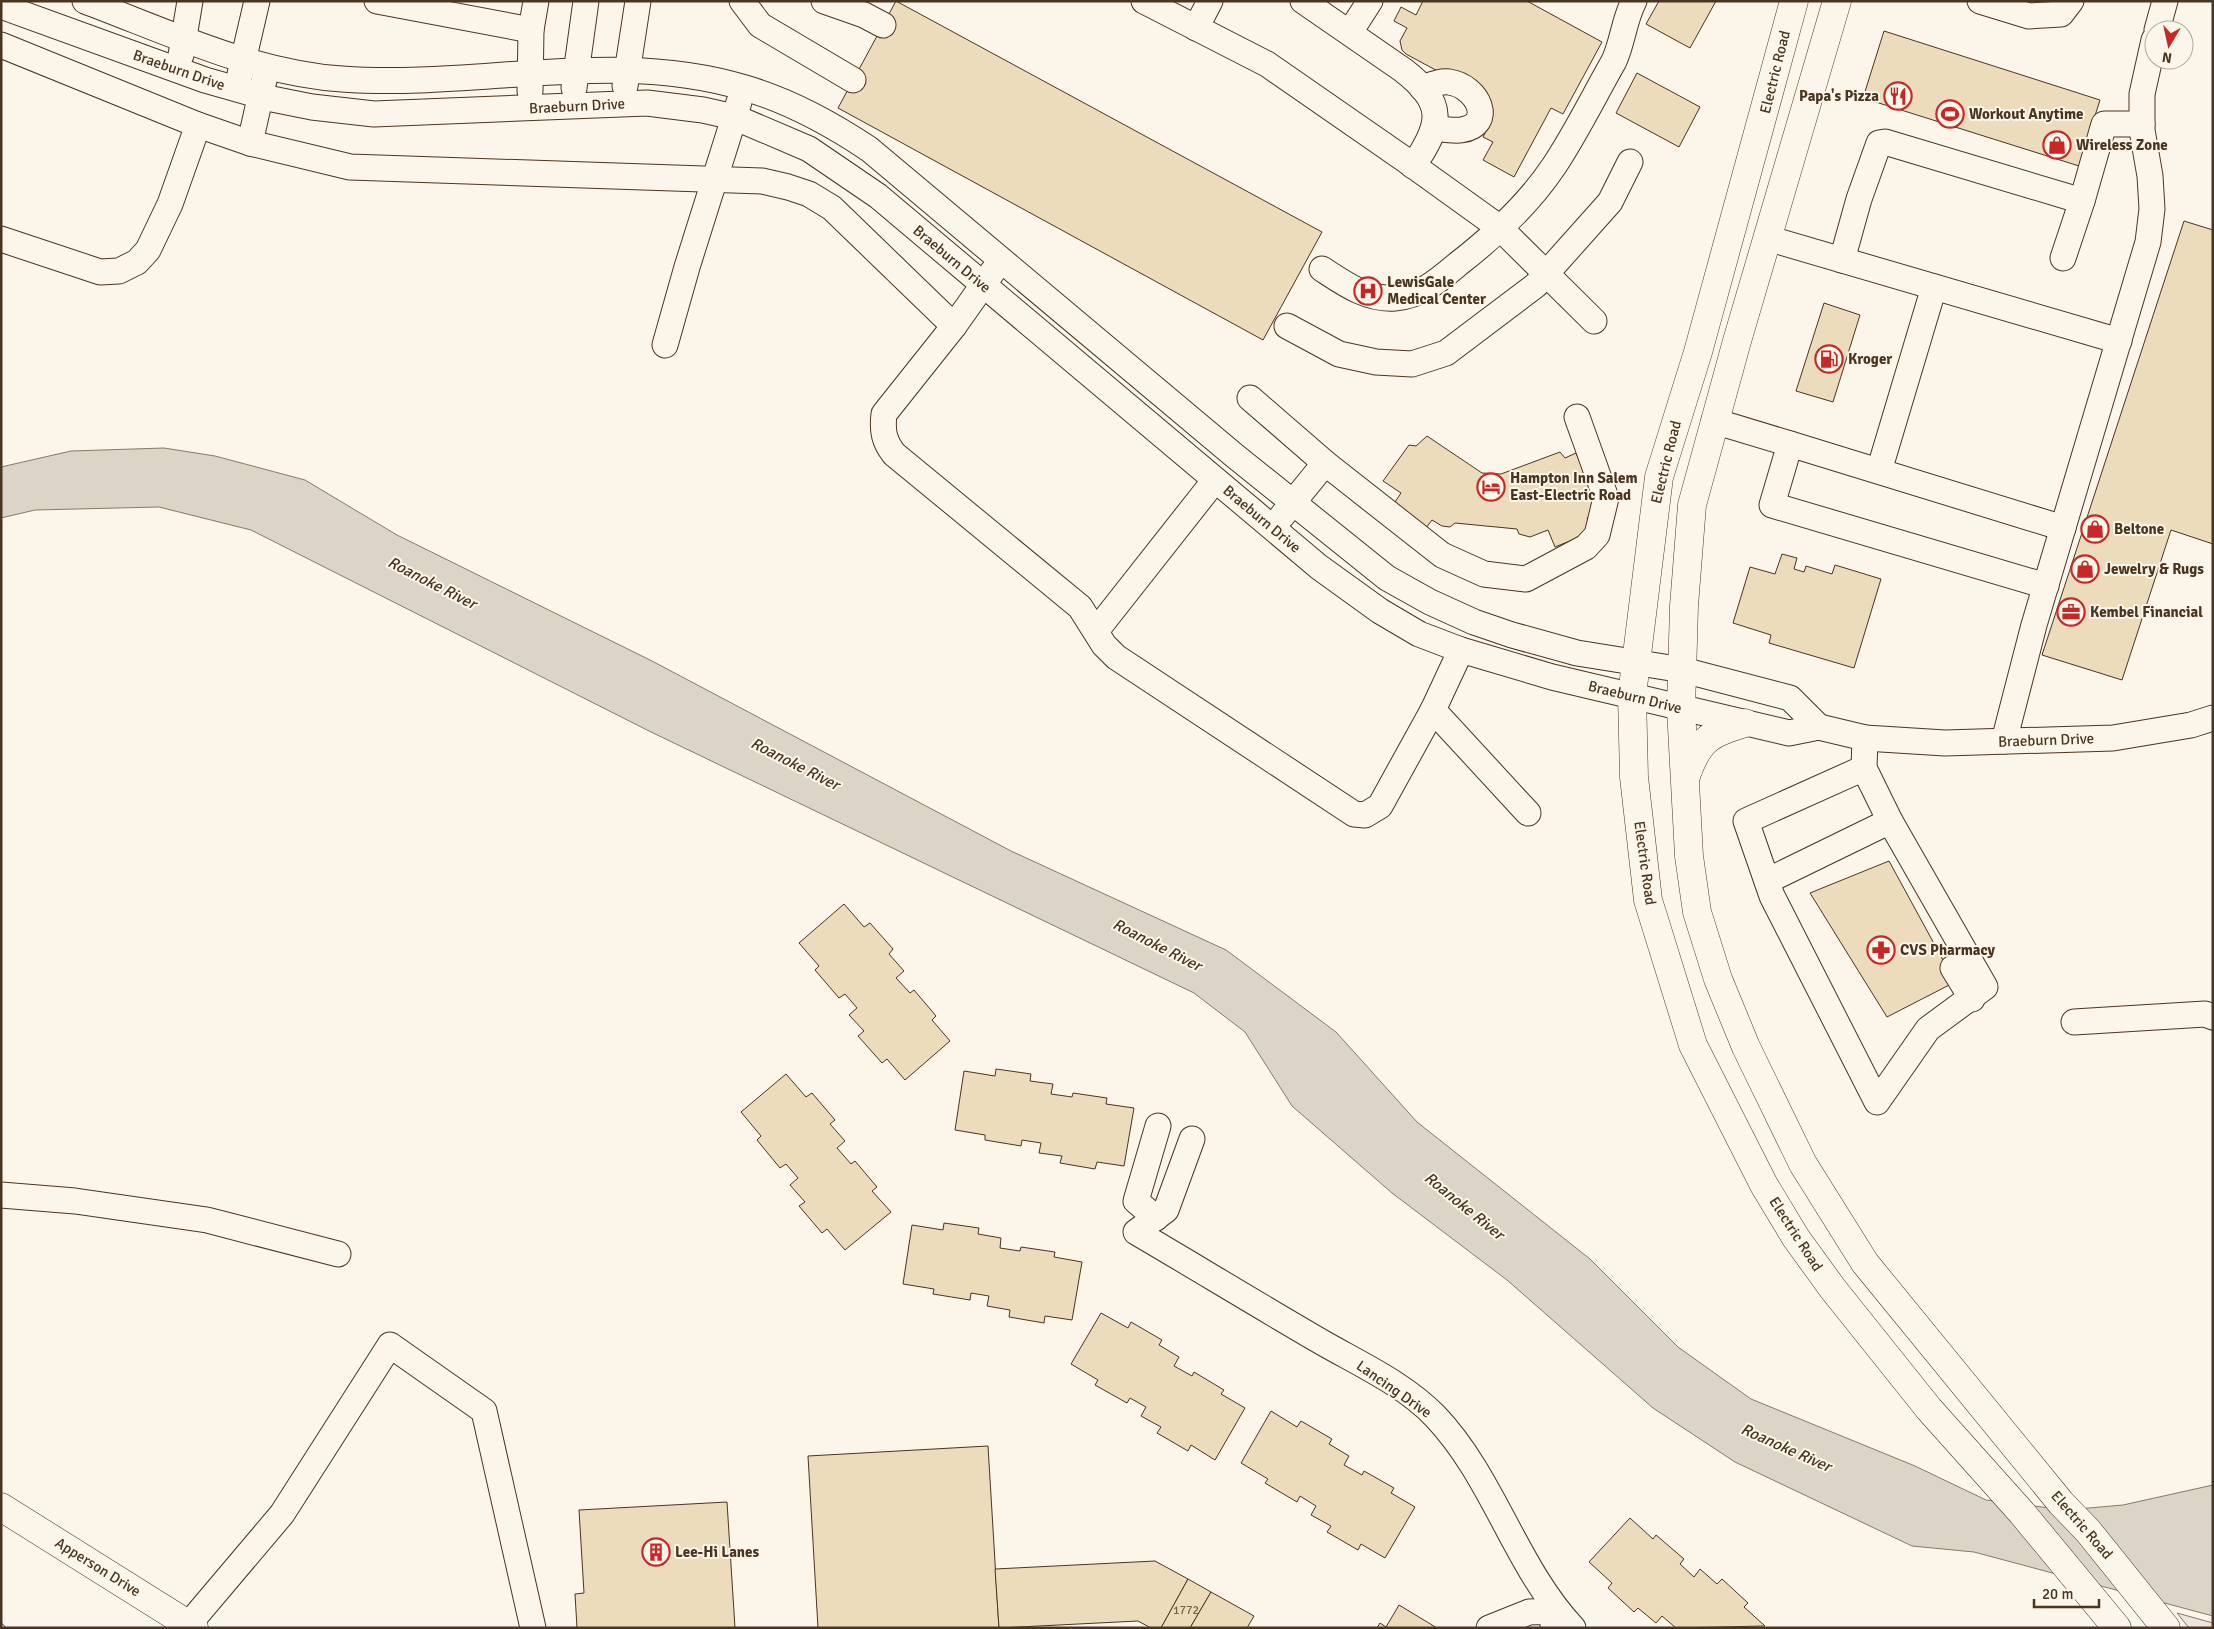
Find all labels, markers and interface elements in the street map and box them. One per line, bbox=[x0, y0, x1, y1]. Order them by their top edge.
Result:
north arrow bbox=[2144, 20, 2194, 70]
street label: Electric Road bbox=[1756, 29, 1794, 115]
street label: Braeburn Drive bbox=[131, 46, 227, 94]
text: N bbox=[2161, 48, 2173, 67]
restaurant icon: Papa's Pizza bbox=[1883, 81, 1913, 111]
place label: Papa's Pizza bbox=[1799, 87, 1879, 105]
street label: Braeburn Drive bbox=[529, 95, 625, 117]
sports icon: Workout Anytime bbox=[1935, 99, 1965, 129]
place label: Workout Anytime bbox=[1969, 105, 2084, 123]
shop icon: Wireless Zone bbox=[2042, 130, 2072, 160]
place label: Wireless Zone bbox=[2076, 136, 2168, 154]
street label: Braeburn Drive bbox=[909, 221, 995, 297]
place label: LewisGale Medical Center bbox=[1387, 273, 1486, 308]
hospital icon: LewisGale Medical Center bbox=[1353, 276, 1383, 306]
fuel station icon: Kroger bbox=[1814, 344, 1844, 374]
place label: Kroger bbox=[1848, 350, 1892, 368]
street label: Electric Road bbox=[1647, 419, 1685, 505]
place label: Hampton Inn Salem East-Electric Road bbox=[1510, 469, 1638, 504]
hotel icon: Hampton Inn Salem East-Electric Road bbox=[1476, 472, 1506, 502]
street label: Braeburn Drive bbox=[1219, 481, 1305, 557]
shop icon: Beltone bbox=[2080, 514, 2110, 544]
place label: Beltone bbox=[2114, 520, 2164, 538]
water label: Roanoke River bbox=[384, 552, 482, 615]
shop icon: Jewelry & Rugs bbox=[2070, 554, 2100, 584]
place label: Jewelry & Rugs bbox=[2104, 560, 2204, 578]
office icon: Kembel Financial bbox=[2056, 597, 2086, 627]
place label: Kembel Financial bbox=[2090, 603, 2203, 621]
street label: Braeburn Drive bbox=[1586, 677, 1684, 717]
street label: Braeburn Drive bbox=[1998, 729, 2094, 751]
water label: Roanoke River bbox=[747, 733, 845, 796]
street label: Electric Road bbox=[1630, 820, 1660, 906]
water label: Roanoke River bbox=[1109, 914, 1207, 977]
pharmacy icon: CVS Pharmacy bbox=[1866, 935, 1896, 965]
place label: CVS Pharmacy bbox=[1900, 941, 1996, 959]
water label: Roanoke River bbox=[1420, 1168, 1510, 1246]
street label: Electric Road bbox=[1765, 1193, 1827, 1275]
street label: Lancing Drive bbox=[1353, 1356, 1435, 1422]
water label: Roanoke River bbox=[1738, 1419, 1836, 1478]
street label: Electric Road bbox=[2047, 1487, 2117, 1563]
street label: Apperson Drive bbox=[52, 1534, 144, 1600]
building icon: Lee-Hi Lanes bbox=[641, 1537, 671, 1567]
place label: Lee-Hi Lanes bbox=[675, 1543, 759, 1561]
scale bar bbox=[2034, 1576, 2099, 1608]
text: 20 m bbox=[2042, 1585, 2073, 1603]
house number: 1772 bbox=[1173, 1603, 1199, 1618]

